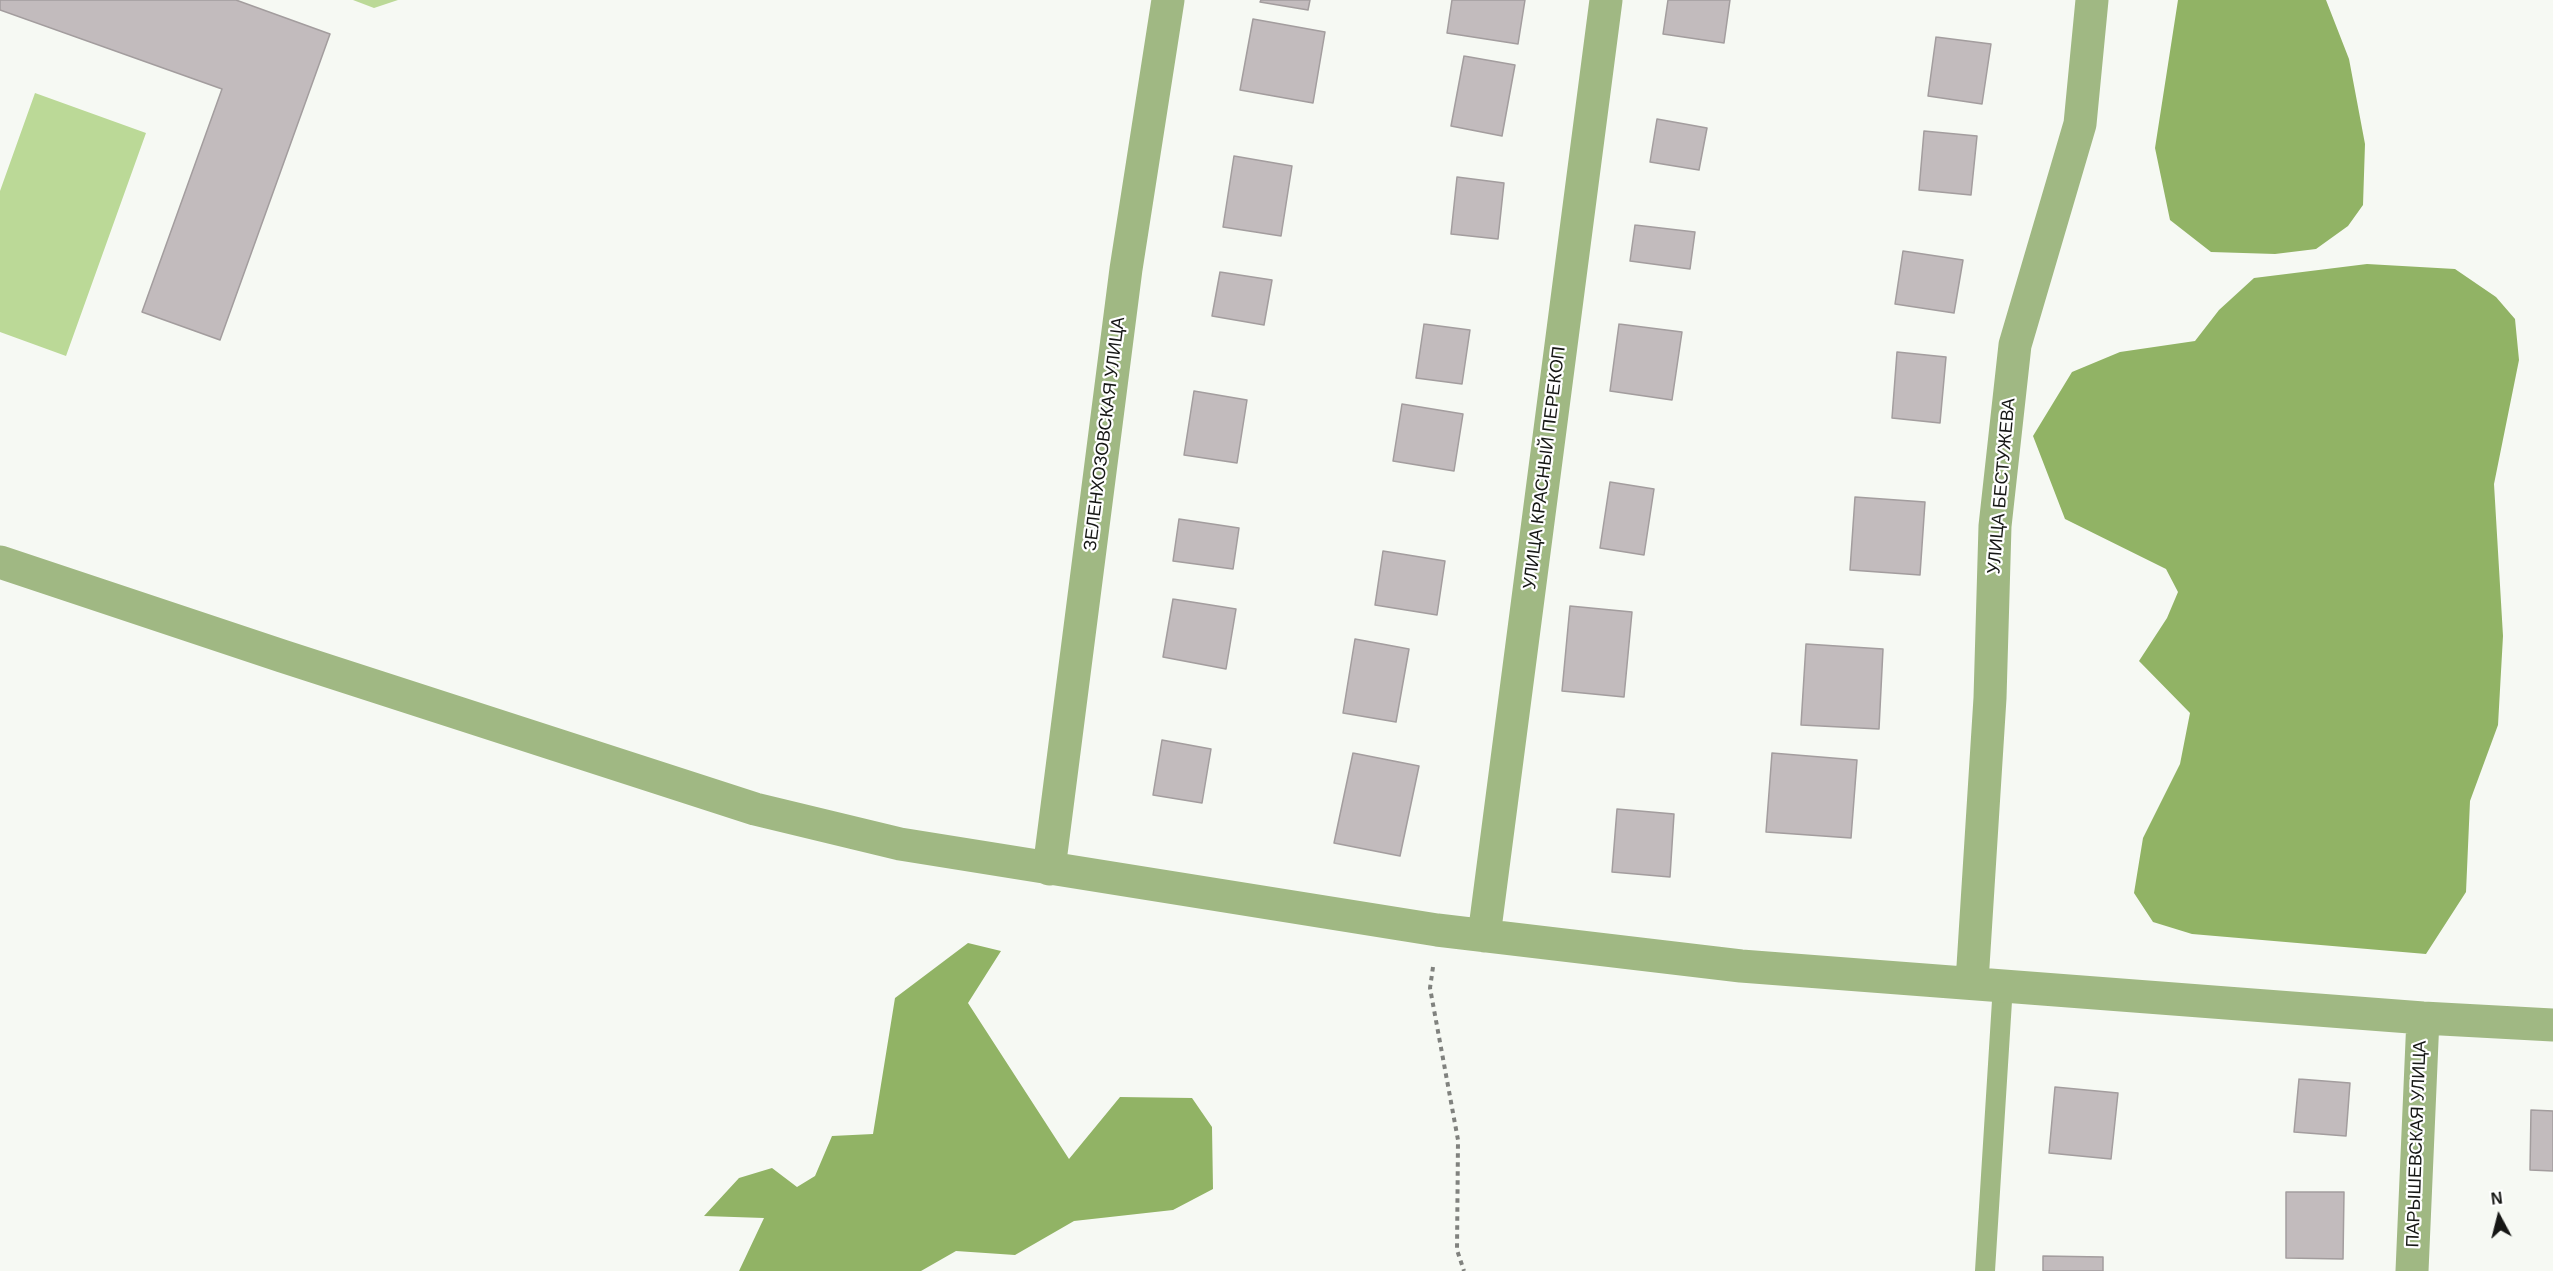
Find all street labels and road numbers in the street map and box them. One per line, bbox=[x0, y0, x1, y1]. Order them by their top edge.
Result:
street label: ЗЕЛЕНХОЗОВСКАЯ УЛИЦА bbox=[1080, 316, 1130, 552]
street label: УЛИЦА КРАСНЫЙ ПЕРЕКОП bbox=[1519, 345, 1571, 591]
street label: УЛИЦА БЕСТУЖЕВА bbox=[1984, 397, 2020, 575]
street label: ПАРЫШЕВСКАЯ УЛИЦА bbox=[2403, 1040, 2431, 1248]

